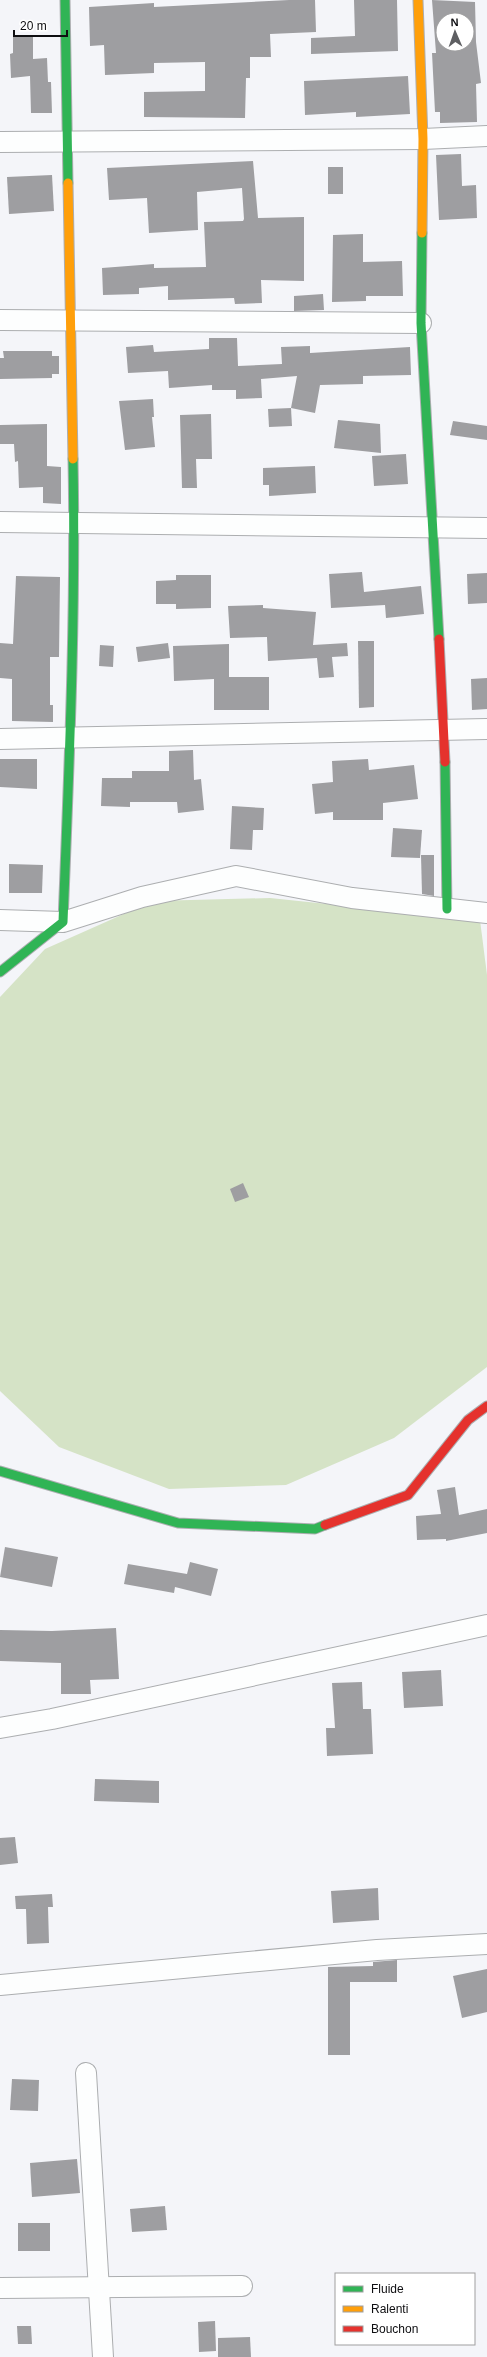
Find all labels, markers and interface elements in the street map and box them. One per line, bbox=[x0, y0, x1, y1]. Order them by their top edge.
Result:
scale bar bbox=[14, 12, 67, 38]
north arrow bbox=[435, 12, 475, 52]
text: N bbox=[450, 16, 459, 28]
text: 20 m bbox=[20, 19, 47, 33]
legend bbox=[335, 2273, 475, 2345]
text: Fluide bbox=[371, 2282, 404, 2296]
text: Ralenti bbox=[371, 2302, 408, 2316]
text: Bouchon bbox=[371, 2322, 418, 2336]

